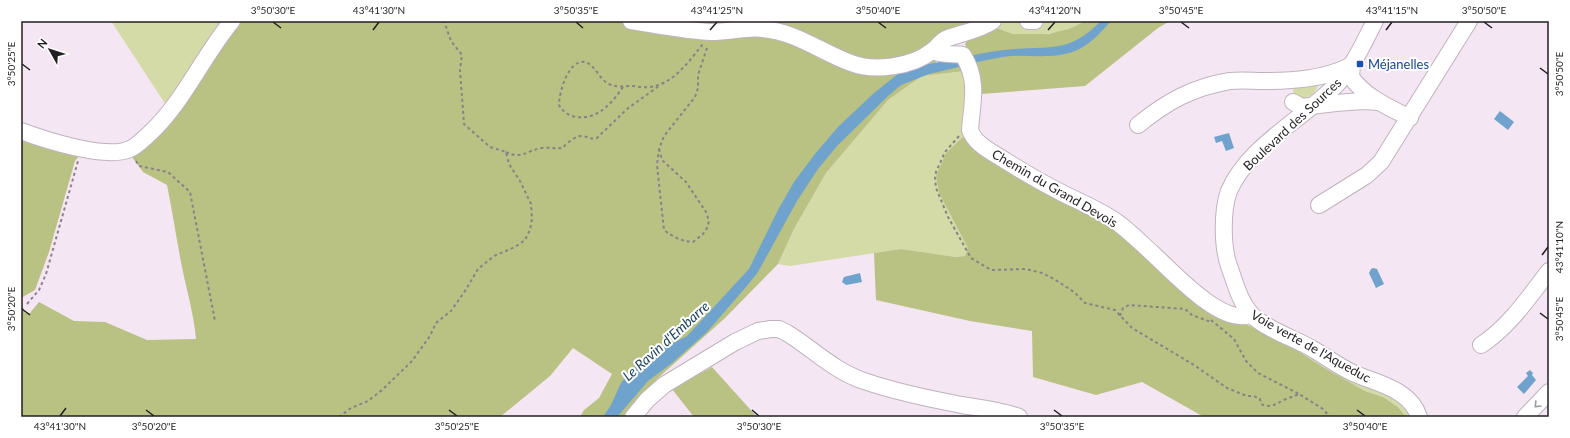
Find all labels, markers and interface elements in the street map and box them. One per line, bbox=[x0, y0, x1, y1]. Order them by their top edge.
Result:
text: 3°50'30"E bbox=[251, 4, 296, 16]
text: 43°41'30"N bbox=[353, 4, 405, 16]
text: 3°50'35"E bbox=[554, 4, 599, 16]
text: 43°41'25"N bbox=[691, 4, 743, 16]
text: 3°50'40"E bbox=[856, 4, 901, 16]
text: 43°41'20"N bbox=[1029, 4, 1081, 16]
text: 3°50'45"E bbox=[1159, 4, 1204, 16]
text: 43°41'15"N bbox=[1366, 4, 1418, 16]
text: 3°50'50"E bbox=[1462, 4, 1507, 16]
north arrow bbox=[30, 30, 70, 70]
text: N bbox=[34, 36, 50, 51]
text: 3°50'25"E bbox=[5, 41, 17, 86]
text: 3°50'50"E bbox=[1553, 51, 1565, 96]
place label: Méjanelles bbox=[1368, 56, 1429, 72]
marker: Méjanelles bbox=[1355, 59, 1365, 69]
street label: Boulevard des Sources bbox=[1240, 74, 1345, 174]
street label: Chemin du Grand Devois bbox=[989, 145, 1121, 231]
text: 43°41'10"N bbox=[1553, 221, 1565, 273]
text: 3°50'20"E bbox=[5, 286, 17, 331]
text: 3°50'45"E bbox=[1553, 296, 1565, 341]
water label: Le Ravin d'Embarre bbox=[619, 297, 713, 384]
street label: Voie verte de l'Aqueduc bbox=[1248, 306, 1374, 386]
one-way arrow bbox=[1534, 400, 1542, 408]
text: 43°41'30"N bbox=[34, 420, 86, 432]
text: 3°50'20"E bbox=[132, 420, 177, 432]
text: 3°50'25"E bbox=[435, 420, 480, 432]
text: 3°50'30"E bbox=[737, 420, 782, 432]
text: 3°50'35"E bbox=[1040, 420, 1085, 432]
text: 3°50'40"E bbox=[1343, 420, 1388, 432]

